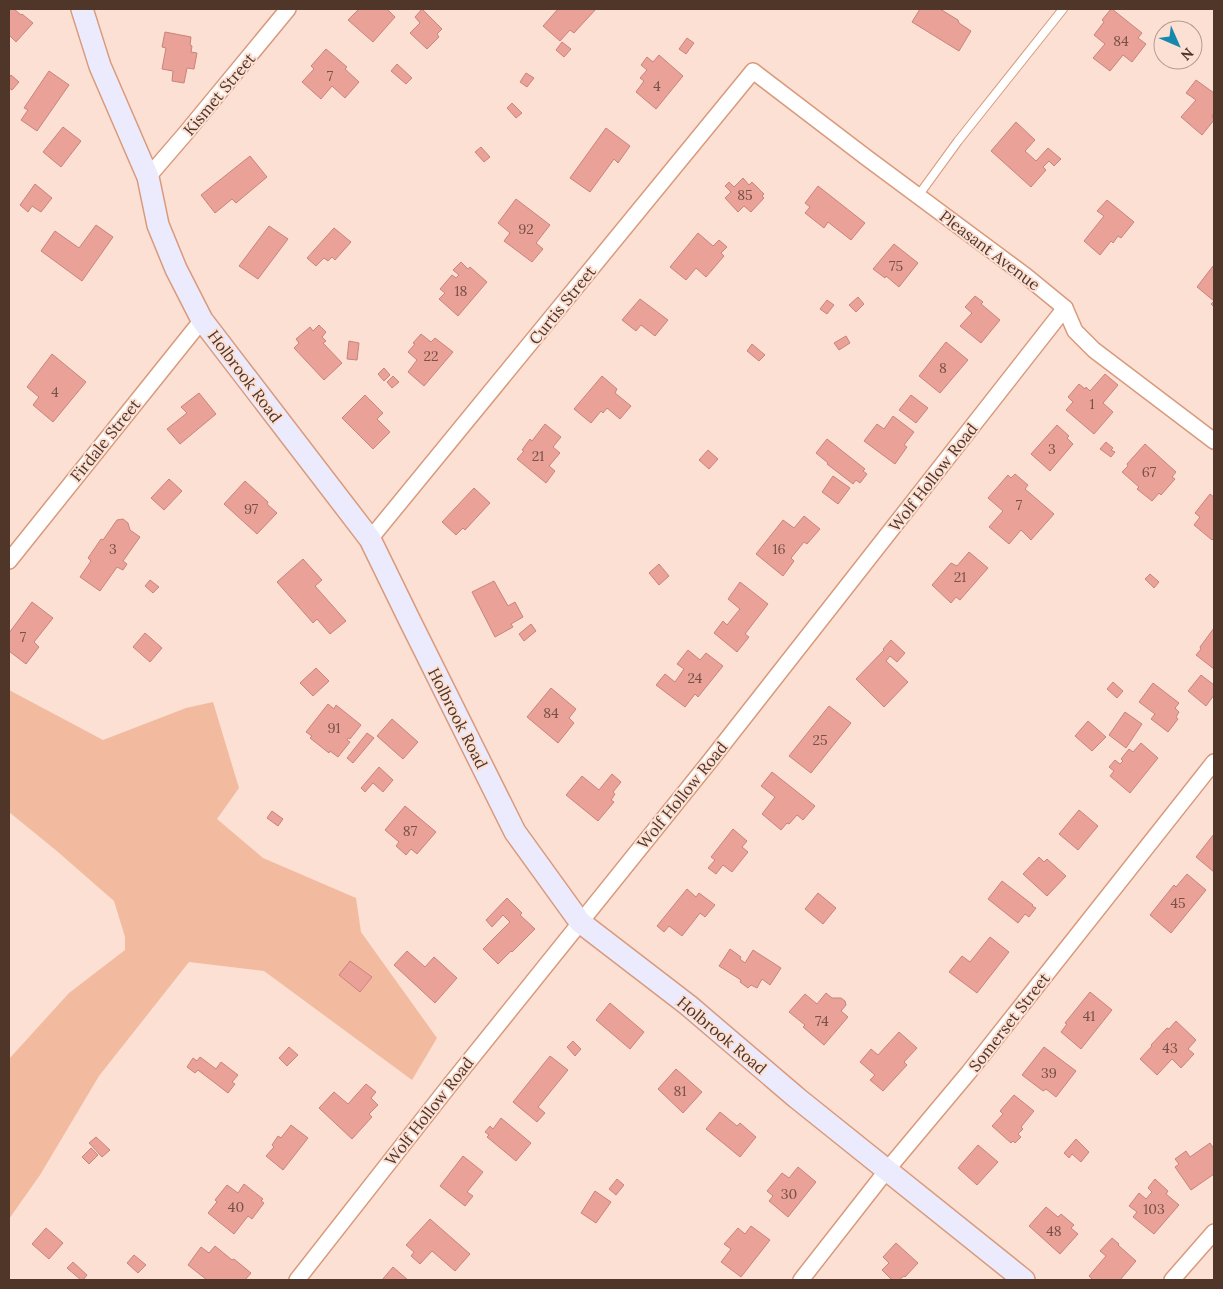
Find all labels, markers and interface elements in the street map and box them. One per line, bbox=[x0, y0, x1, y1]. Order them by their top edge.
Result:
north arrow bbox=[1153, 20, 1203, 70]
house number: 84 bbox=[1113, 32, 1129, 50]
text: N bbox=[1177, 44, 1197, 65]
street label: Kismet Street bbox=[179, 48, 260, 139]
house number: 7 bbox=[327, 67, 334, 85]
house number: 4 bbox=[653, 77, 661, 95]
house number: 85 bbox=[737, 186, 753, 204]
street label: Pleasant Avenue bbox=[936, 206, 1045, 295]
house number: 92 bbox=[518, 220, 534, 238]
house number: 75 bbox=[889, 257, 903, 275]
street label: Curtis Street bbox=[524, 261, 600, 348]
house number: 18 bbox=[455, 282, 468, 300]
street label: Holbrook Road bbox=[204, 326, 287, 427]
house number: 22 bbox=[423, 347, 439, 365]
house number: 8 bbox=[939, 359, 947, 377]
house number: 4 bbox=[51, 383, 59, 401]
street label: Firdale Street bbox=[66, 394, 145, 485]
house number: 1 bbox=[1089, 395, 1095, 413]
street label: Wolf Hollow Road bbox=[884, 418, 982, 535]
house number: 3 bbox=[1048, 440, 1056, 458]
house number: 21 bbox=[532, 447, 544, 465]
house number: 67 bbox=[1142, 463, 1157, 481]
house number: 7 bbox=[1016, 496, 1023, 514]
house number: 97 bbox=[244, 500, 259, 518]
house number: 3 bbox=[109, 540, 117, 558]
house number: 16 bbox=[772, 540, 786, 558]
house number: 21 bbox=[954, 568, 966, 586]
house number: 7 bbox=[20, 628, 27, 646]
street label: Holbrook Road bbox=[424, 664, 492, 772]
house number: 24 bbox=[688, 669, 703, 687]
house number: 84 bbox=[543, 704, 559, 722]
house number: 91 bbox=[327, 719, 341, 737]
house number: 25 bbox=[812, 731, 828, 749]
street label: Wolf Hollow Road bbox=[633, 737, 732, 853]
house number: 87 bbox=[403, 822, 418, 840]
house number: 45 bbox=[1170, 894, 1186, 912]
street label: Somerset Street bbox=[964, 968, 1054, 1075]
street label: Holbrook Road bbox=[673, 992, 771, 1078]
house number: 41 bbox=[1083, 1007, 1095, 1025]
house number: 74 bbox=[815, 1012, 829, 1030]
house number: 43 bbox=[1162, 1039, 1178, 1057]
street label: Wolf Hollow Road bbox=[380, 1052, 478, 1169]
house number: 39 bbox=[1041, 1064, 1057, 1082]
house number: 81 bbox=[674, 1082, 686, 1100]
house number: 30 bbox=[781, 1185, 797, 1203]
house number: 40 bbox=[228, 1198, 244, 1216]
house number: 103 bbox=[1143, 1200, 1165, 1218]
house number: 48 bbox=[1046, 1222, 1062, 1240]

